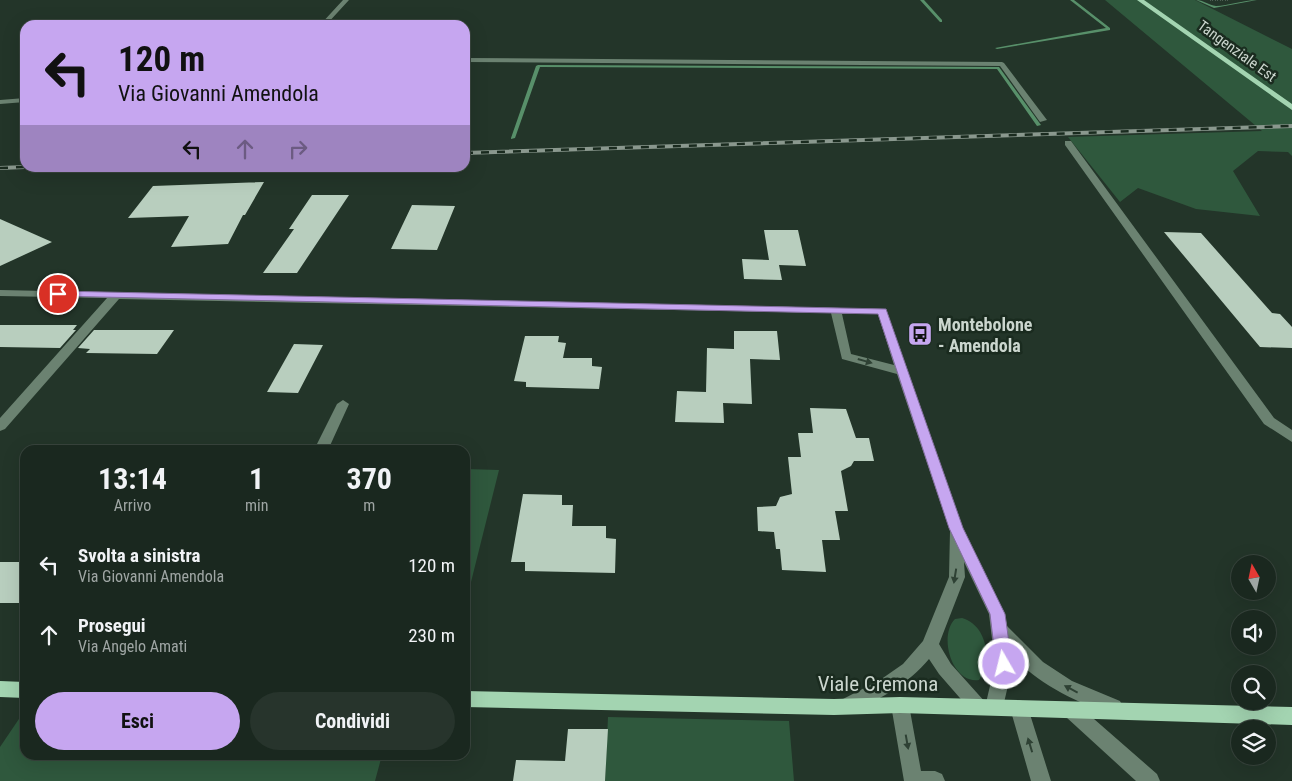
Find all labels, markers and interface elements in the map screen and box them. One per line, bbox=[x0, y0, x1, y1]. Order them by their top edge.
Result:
street label: Tangenziale Est bbox=[1194, 16, 1280, 86]
text: 120 m bbox=[118, 39, 205, 80]
icon: left bbox=[35, 40, 100, 105]
text: Via Giovanni Amendola bbox=[118, 81, 319, 106]
icon: left bbox=[178, 135, 206, 163]
icon: ahead bbox=[231, 135, 259, 163]
icon: right bbox=[284, 135, 312, 163]
pin bbox=[37, 273, 79, 315]
icon: arrive bbox=[44, 280, 72, 308]
place label: Montebolone - Amendola bbox=[938, 314, 1033, 356]
bus stop icon: Montebolone - Amendola bbox=[907, 321, 933, 347]
one-way arrow bbox=[858, 357, 873, 365]
text: 13:14 bbox=[98, 461, 167, 496]
text: 1 bbox=[249, 461, 264, 496]
text: 370 bbox=[346, 461, 392, 496]
text: Arrivo bbox=[114, 496, 151, 515]
text: min bbox=[245, 496, 268, 515]
text: m bbox=[363, 496, 375, 515]
text: Svolta a sinistra bbox=[78, 544, 200, 567]
icon: left bbox=[35, 551, 63, 579]
text: 120 m bbox=[408, 554, 455, 577]
north arrow bbox=[1231, 555, 1276, 600]
map controls bbox=[1231, 555, 1276, 765]
text: Via Giovanni Amendola bbox=[78, 567, 224, 586]
one-way arrow bbox=[951, 569, 959, 585]
button: sound bbox=[1231, 610, 1276, 655]
text: Prosegui bbox=[78, 614, 146, 637]
icon: ahead bbox=[35, 621, 63, 649]
text: 230 m bbox=[408, 624, 455, 647]
text: Via Angelo Amati bbox=[78, 637, 187, 656]
position arrow bbox=[977, 637, 1029, 689]
button: search bbox=[1231, 665, 1276, 710]
street label: Viale Cremona bbox=[818, 672, 938, 696]
one-way arrow bbox=[1064, 685, 1079, 693]
button: Esci bbox=[35, 692, 240, 750]
button: Condividi bbox=[250, 692, 455, 750]
button: layers bbox=[1231, 720, 1276, 765]
one-way arrow bbox=[903, 735, 911, 751]
one-way arrow bbox=[1026, 737, 1034, 752]

